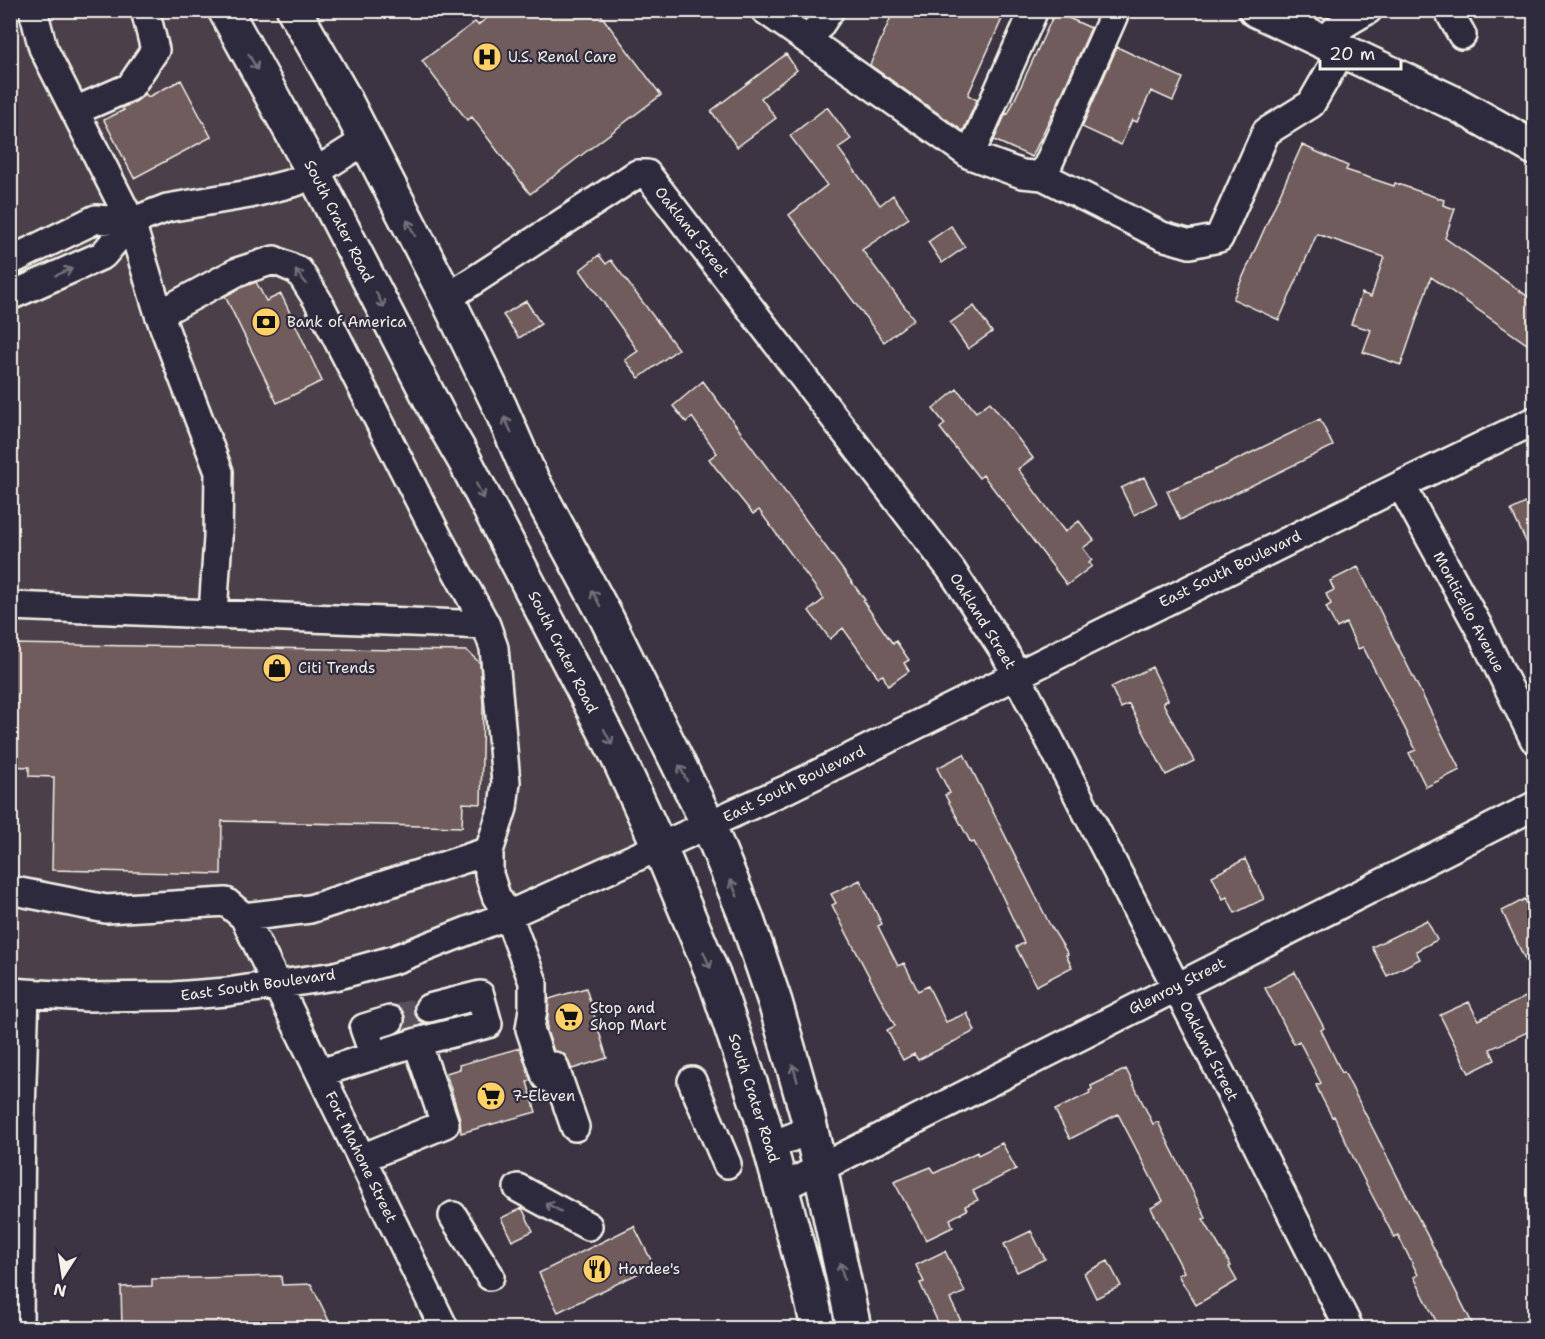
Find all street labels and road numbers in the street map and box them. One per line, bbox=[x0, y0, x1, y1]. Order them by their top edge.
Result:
street label: South Crater Road bbox=[300, 156, 379, 286]
street label: Oakland Street bbox=[650, 182, 734, 282]
street label: East South Boulevard bbox=[1156, 526, 1305, 612]
street label: Monticello Avenue bbox=[1429, 548, 1509, 676]
street label: Oakland Street bbox=[945, 569, 1021, 673]
street label: South Crater Road bbox=[524, 587, 603, 717]
street label: East South Boulevard bbox=[720, 741, 869, 827]
street label: Glenroy Street bbox=[1125, 953, 1229, 1019]
street label: East South Boulevard bbox=[179, 964, 337, 1006]
street label: Oakland Street bbox=[1175, 997, 1243, 1105]
street label: South Crater Road bbox=[724, 1031, 784, 1166]
street label: Fort Mahone Street bbox=[321, 1088, 401, 1226]

